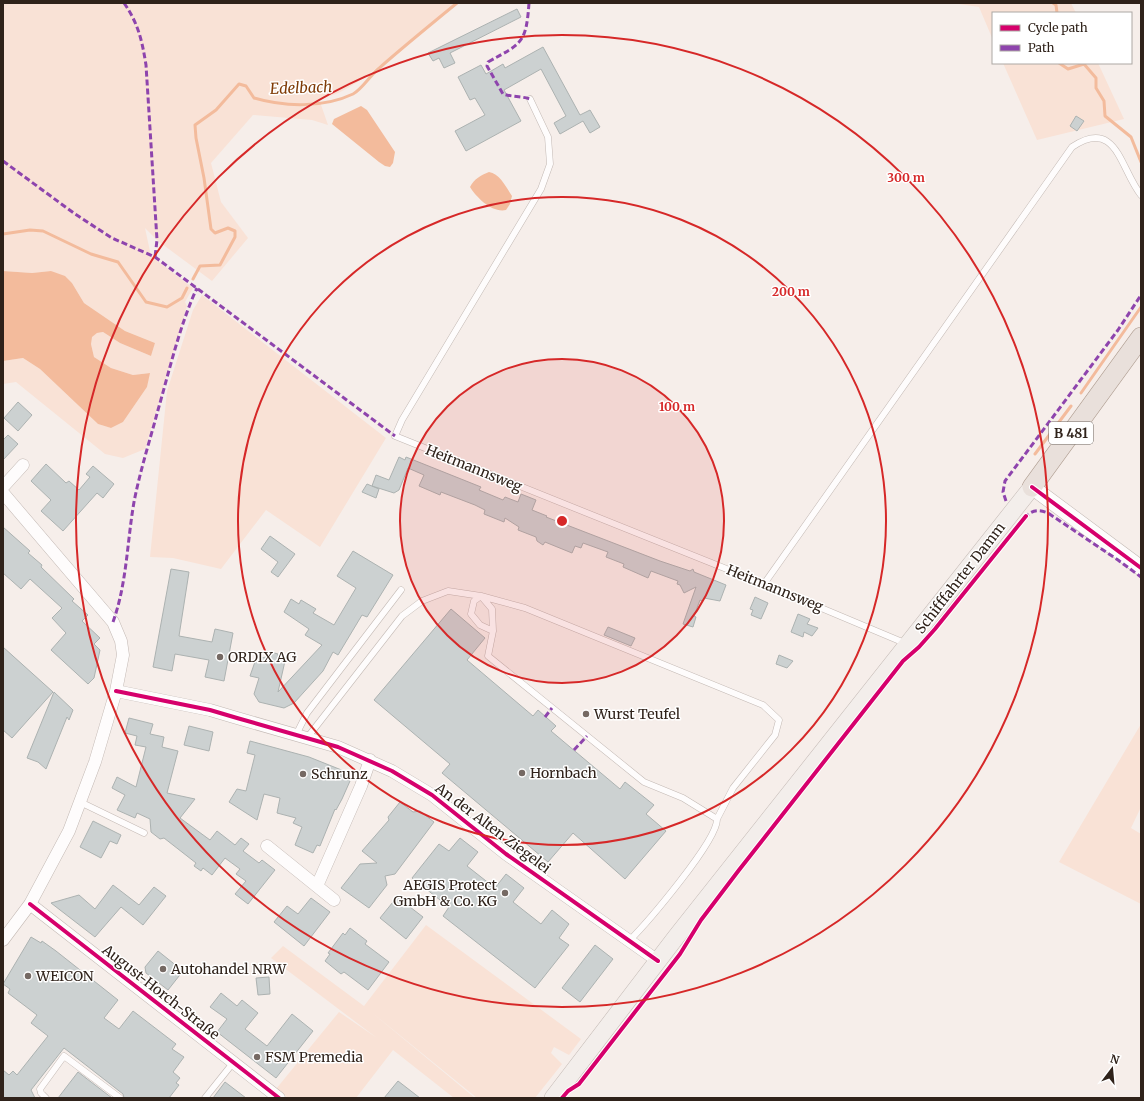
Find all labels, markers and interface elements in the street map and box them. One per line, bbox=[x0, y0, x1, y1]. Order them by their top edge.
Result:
legend bbox=[992, 12, 1132, 64]
text: Cycle path bbox=[1028, 20, 1088, 35]
text: Path bbox=[1028, 40, 1054, 55]
water label: Edelbach bbox=[269, 77, 333, 98]
text: 300 m bbox=[887, 170, 925, 185]
text: 200 m bbox=[772, 284, 810, 299]
text: 100 m bbox=[659, 399, 695, 414]
road number: B 481 bbox=[1049, 422, 1093, 444]
street label: Heitmannsweg bbox=[423, 440, 525, 496]
centre of rings bbox=[555, 514, 569, 528]
street label: Schifffahrter Damm bbox=[911, 519, 1009, 637]
street label: Heitmannsweg bbox=[724, 560, 826, 616]
place label: ORDIX AG bbox=[228, 648, 296, 666]
marker: ORDIX AG bbox=[215, 652, 225, 662]
place label: Wurst Teufel bbox=[593, 705, 681, 723]
marker: Wurst Teufel bbox=[581, 709, 591, 719]
place label: Hornbach bbox=[530, 764, 597, 782]
place label: Schrunz bbox=[311, 765, 368, 783]
marker: Hornbach bbox=[517, 768, 527, 778]
marker: Schrunz bbox=[298, 769, 308, 779]
street label: An der Alten Ziegelei bbox=[431, 778, 555, 878]
place label: AEGIS Protect GmbH & Co. KG bbox=[393, 876, 498, 910]
marker: AEGIS Protect GmbH & Co. KG bbox=[500, 888, 510, 898]
street label: August-Horch-Straße bbox=[98, 940, 223, 1043]
place label: Autohandel NRW bbox=[170, 960, 287, 978]
marker: Autohandel NRW bbox=[158, 964, 168, 974]
place label: WEICON bbox=[35, 967, 94, 985]
marker: WEICON bbox=[23, 971, 33, 981]
place label: FSM Premedia bbox=[265, 1048, 363, 1066]
north arrow bbox=[1092, 1049, 1132, 1089]
text: N bbox=[1109, 1051, 1121, 1067]
marker: FSM Premedia bbox=[252, 1052, 262, 1062]

